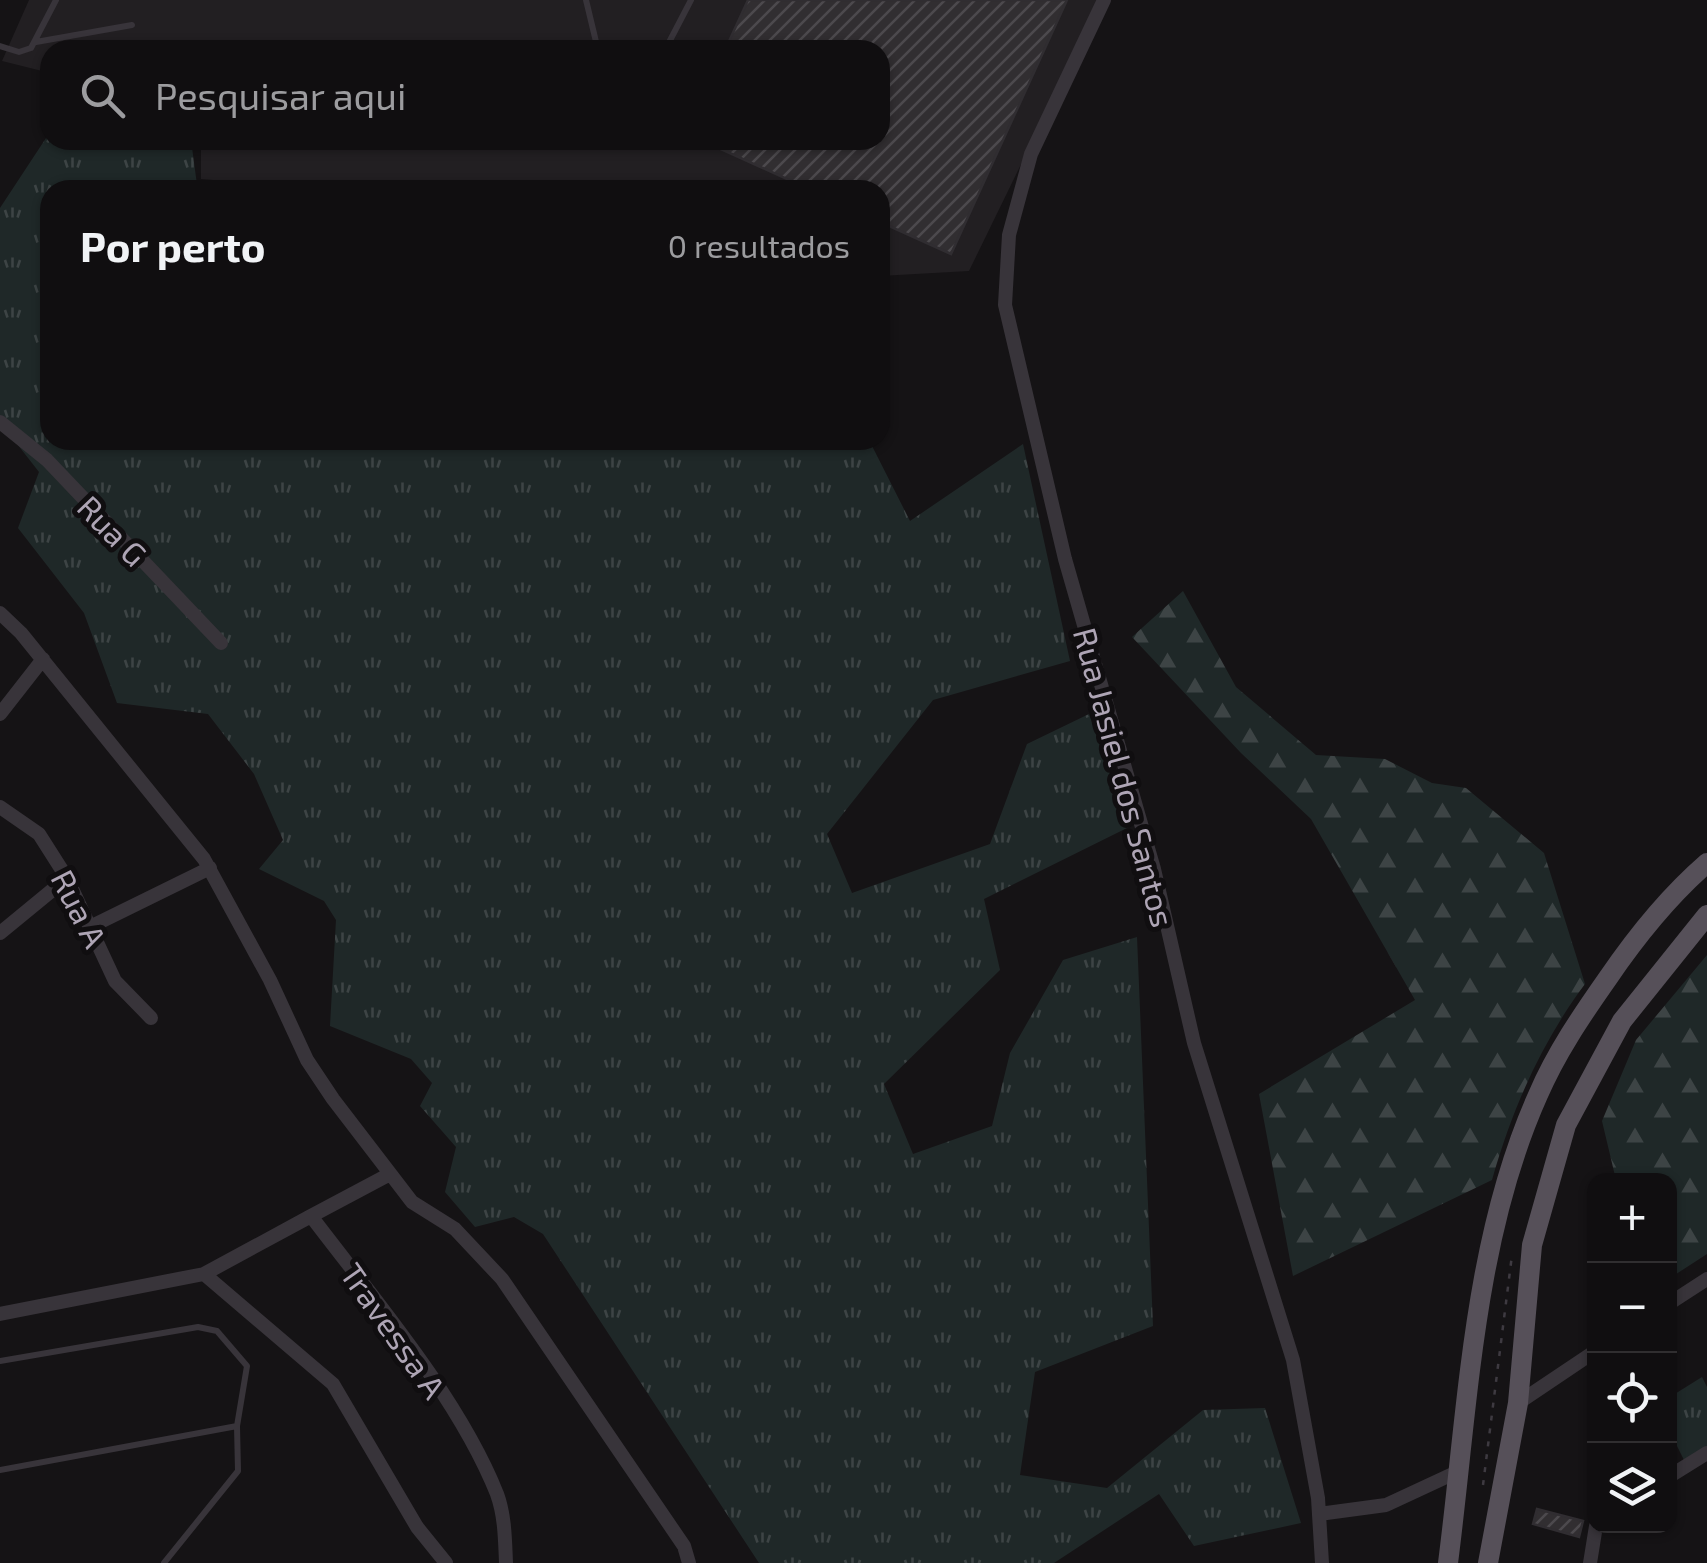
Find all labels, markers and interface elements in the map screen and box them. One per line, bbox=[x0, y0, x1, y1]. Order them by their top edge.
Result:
search box bbox=[40, 40, 890, 150]
icon: search bbox=[75, 68, 130, 123]
text: Pesquisar aqui bbox=[155, 72, 406, 118]
text: Por perto bbox=[80, 220, 266, 270]
text: 0 resultados bbox=[668, 226, 850, 264]
street label: Rua G bbox=[71, 487, 155, 573]
street label: Rua Jasiel dos Santos bbox=[1067, 623, 1183, 931]
street label: Rua A bbox=[44, 863, 116, 953]
map controls bbox=[1587, 1173, 1677, 1533]
button: + bbox=[1587, 1173, 1677, 1263]
street label: Travessa A bbox=[334, 1255, 454, 1405]
button: − bbox=[1587, 1263, 1677, 1353]
button: locate bbox=[1587, 1353, 1677, 1443]
button: layers bbox=[1587, 1443, 1677, 1533]

